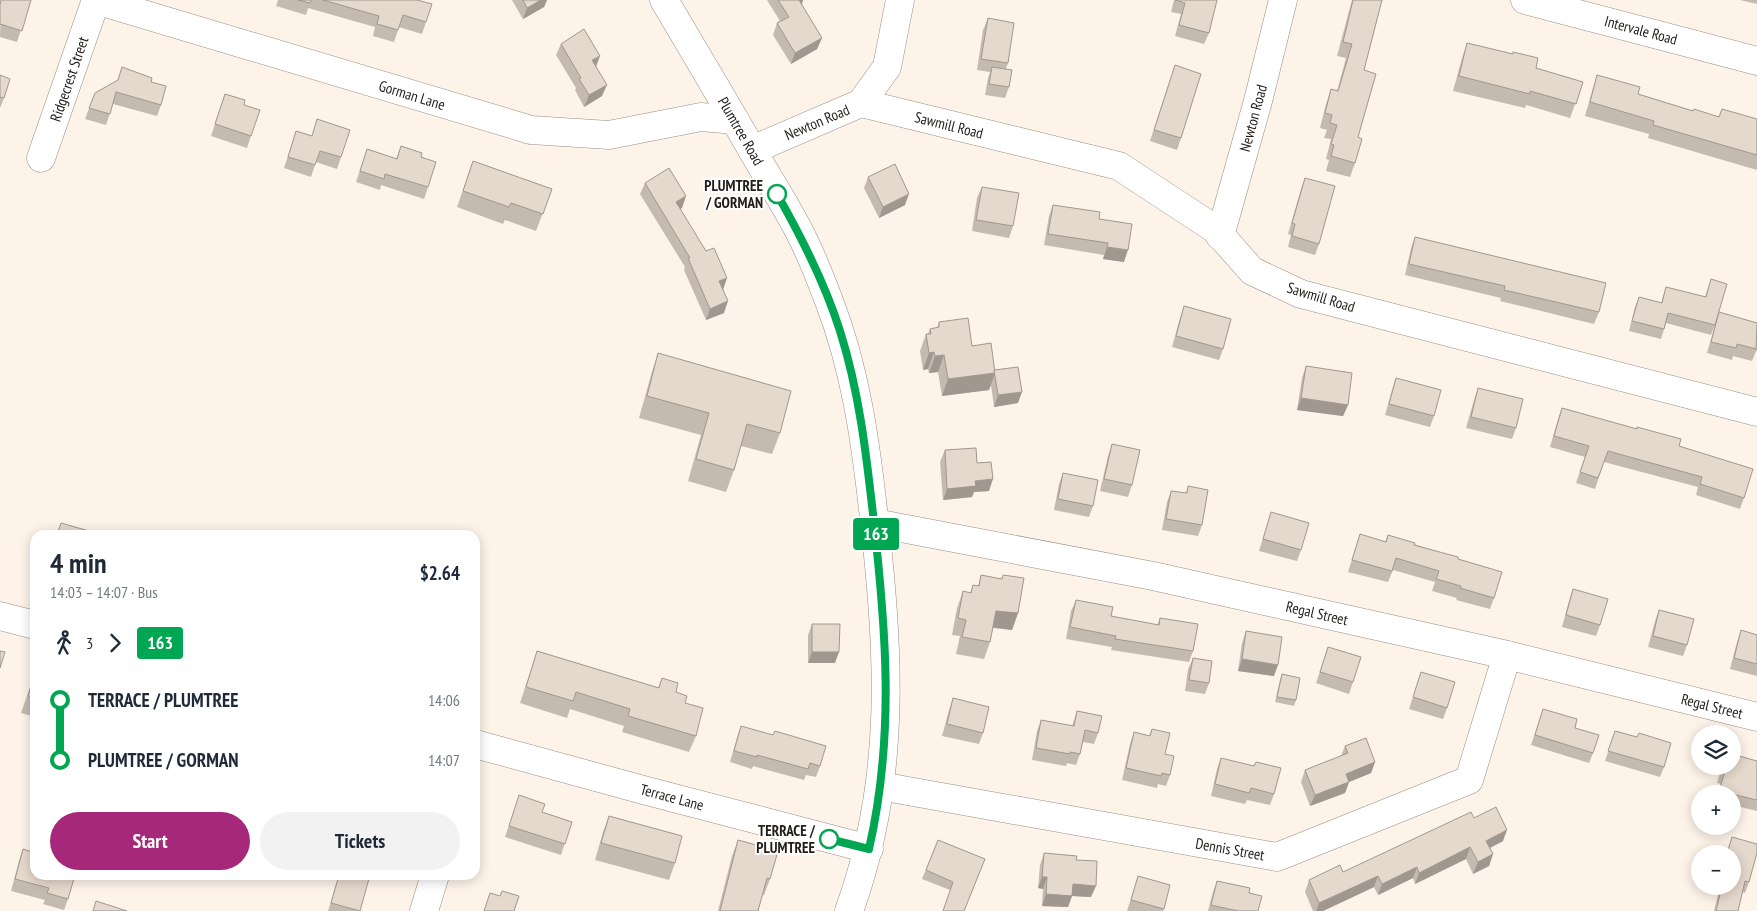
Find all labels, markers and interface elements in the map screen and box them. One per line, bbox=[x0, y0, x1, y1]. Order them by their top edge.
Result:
street label: Intervale Road bbox=[1602, 11, 1680, 49]
street label: Ridgecrest Street bbox=[46, 34, 92, 124]
street label: Gorman Lane bbox=[377, 76, 447, 114]
street label: Newton Road bbox=[1235, 82, 1271, 154]
street label: Plumtree Road bbox=[714, 93, 768, 169]
street label: Newton Road bbox=[782, 100, 852, 144]
street label: Sawmill Road bbox=[913, 107, 985, 143]
place label: PLUMTREE / GORMAN bbox=[704, 176, 763, 212]
marker: PLUMTREE / GORMAN bbox=[767, 184, 787, 204]
street label: Sawmill Road bbox=[1285, 278, 1357, 316]
line badge: 163 bbox=[847, 518, 905, 550]
text: 163 bbox=[863, 522, 889, 545]
text: 4 min bbox=[50, 544, 107, 581]
text: $2.64 bbox=[420, 561, 460, 585]
text: 14:03 – 14:07 · Bus bbox=[50, 582, 158, 602]
street label: Regal Street bbox=[1284, 597, 1350, 629]
icon: walk bbox=[50, 629, 78, 657]
icon: forward bbox=[101, 629, 129, 657]
text: 163 bbox=[147, 631, 173, 654]
text: 3 bbox=[86, 633, 93, 653]
text: TERRACE / PLUMTREE bbox=[88, 688, 238, 712]
street label: Regal Street bbox=[1679, 689, 1745, 723]
text: 14:06 bbox=[428, 690, 460, 710]
map controls bbox=[1691, 725, 1741, 895]
button: layers bbox=[1691, 725, 1741, 775]
text: PLUMTREE / GORMAN bbox=[88, 748, 239, 772]
text: 14:07 bbox=[428, 750, 460, 770]
street label: Terrace Lane bbox=[638, 779, 706, 815]
button: + bbox=[1691, 785, 1741, 835]
button: Start bbox=[50, 812, 250, 870]
button: Tickets bbox=[260, 812, 460, 870]
place label: TERRACE / PLUMTREE bbox=[756, 821, 816, 857]
marker: TERRACE / PLUMTREE bbox=[819, 829, 839, 849]
street label: Dennis Street bbox=[1194, 834, 1266, 864]
button: − bbox=[1691, 845, 1741, 895]

